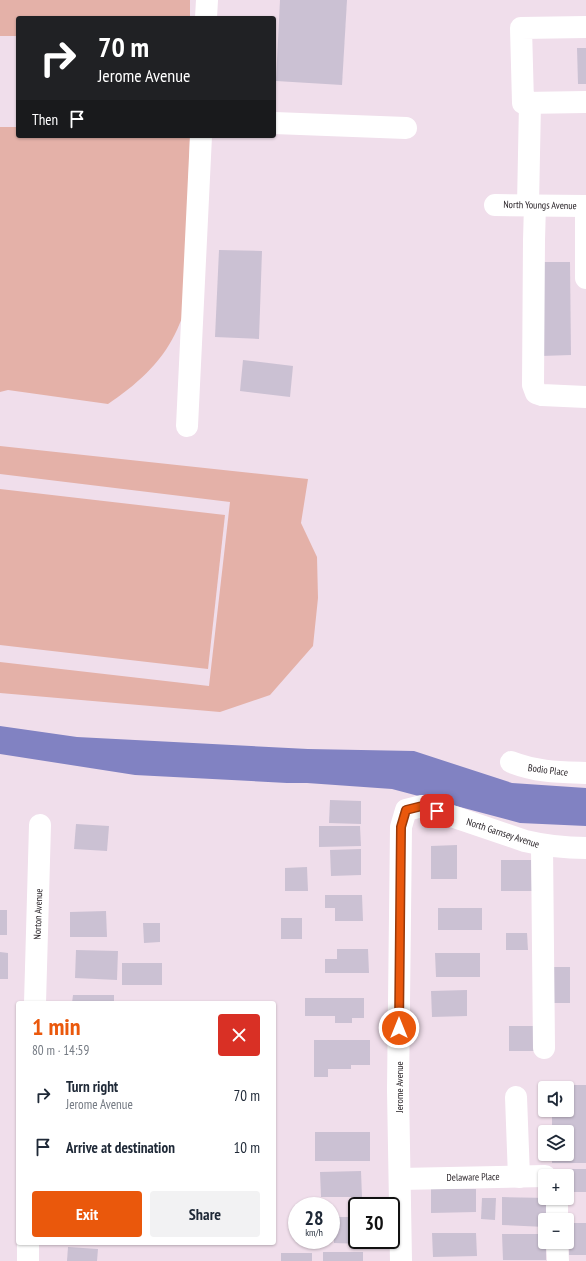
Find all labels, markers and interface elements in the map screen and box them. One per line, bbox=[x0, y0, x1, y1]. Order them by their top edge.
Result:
text: 70 m bbox=[98, 28, 149, 65]
icon: right bbox=[32, 32, 84, 84]
text: Jerome Avenue bbox=[98, 64, 190, 87]
icon: arrive bbox=[66, 108, 88, 130]
text: Then bbox=[32, 110, 58, 129]
street label: North Youngs Avenue bbox=[503, 198, 577, 212]
street label: Bodio Place bbox=[527, 761, 569, 779]
pin bbox=[420, 794, 454, 828]
icon: arrive bbox=[426, 800, 448, 822]
street label: North Garnsey Avenue bbox=[465, 815, 541, 851]
street label: Norton Avenue bbox=[31, 888, 45, 940]
position arrow bbox=[378, 1007, 420, 1049]
text: 1 min bbox=[32, 1011, 80, 1042]
button: close bbox=[218, 1014, 260, 1056]
text: 80 m · 14:59 bbox=[32, 1042, 89, 1059]
street label: Jerome Avenue bbox=[393, 1061, 406, 1114]
text: Turn right bbox=[66, 1077, 118, 1096]
map controls bbox=[538, 1081, 574, 1249]
button: sound bbox=[538, 1081, 574, 1117]
icon: right bbox=[32, 1084, 54, 1106]
text: 70 m bbox=[234, 1086, 260, 1105]
text: Jerome Avenue bbox=[66, 1096, 133, 1113]
button: layers bbox=[538, 1125, 574, 1161]
icon: arrive bbox=[32, 1136, 54, 1158]
text: Arrive at destination bbox=[66, 1138, 175, 1157]
text: 10 m bbox=[234, 1138, 260, 1157]
button: + bbox=[538, 1169, 574, 1205]
street label: Delaware Place bbox=[446, 1170, 500, 1184]
button: Exit bbox=[32, 1191, 142, 1237]
button: Share bbox=[150, 1191, 260, 1237]
speed limit sign: 30 bbox=[348, 1197, 400, 1249]
text: 28 bbox=[304, 1205, 324, 1231]
button: − bbox=[538, 1213, 574, 1249]
text: km/h bbox=[305, 1226, 323, 1239]

